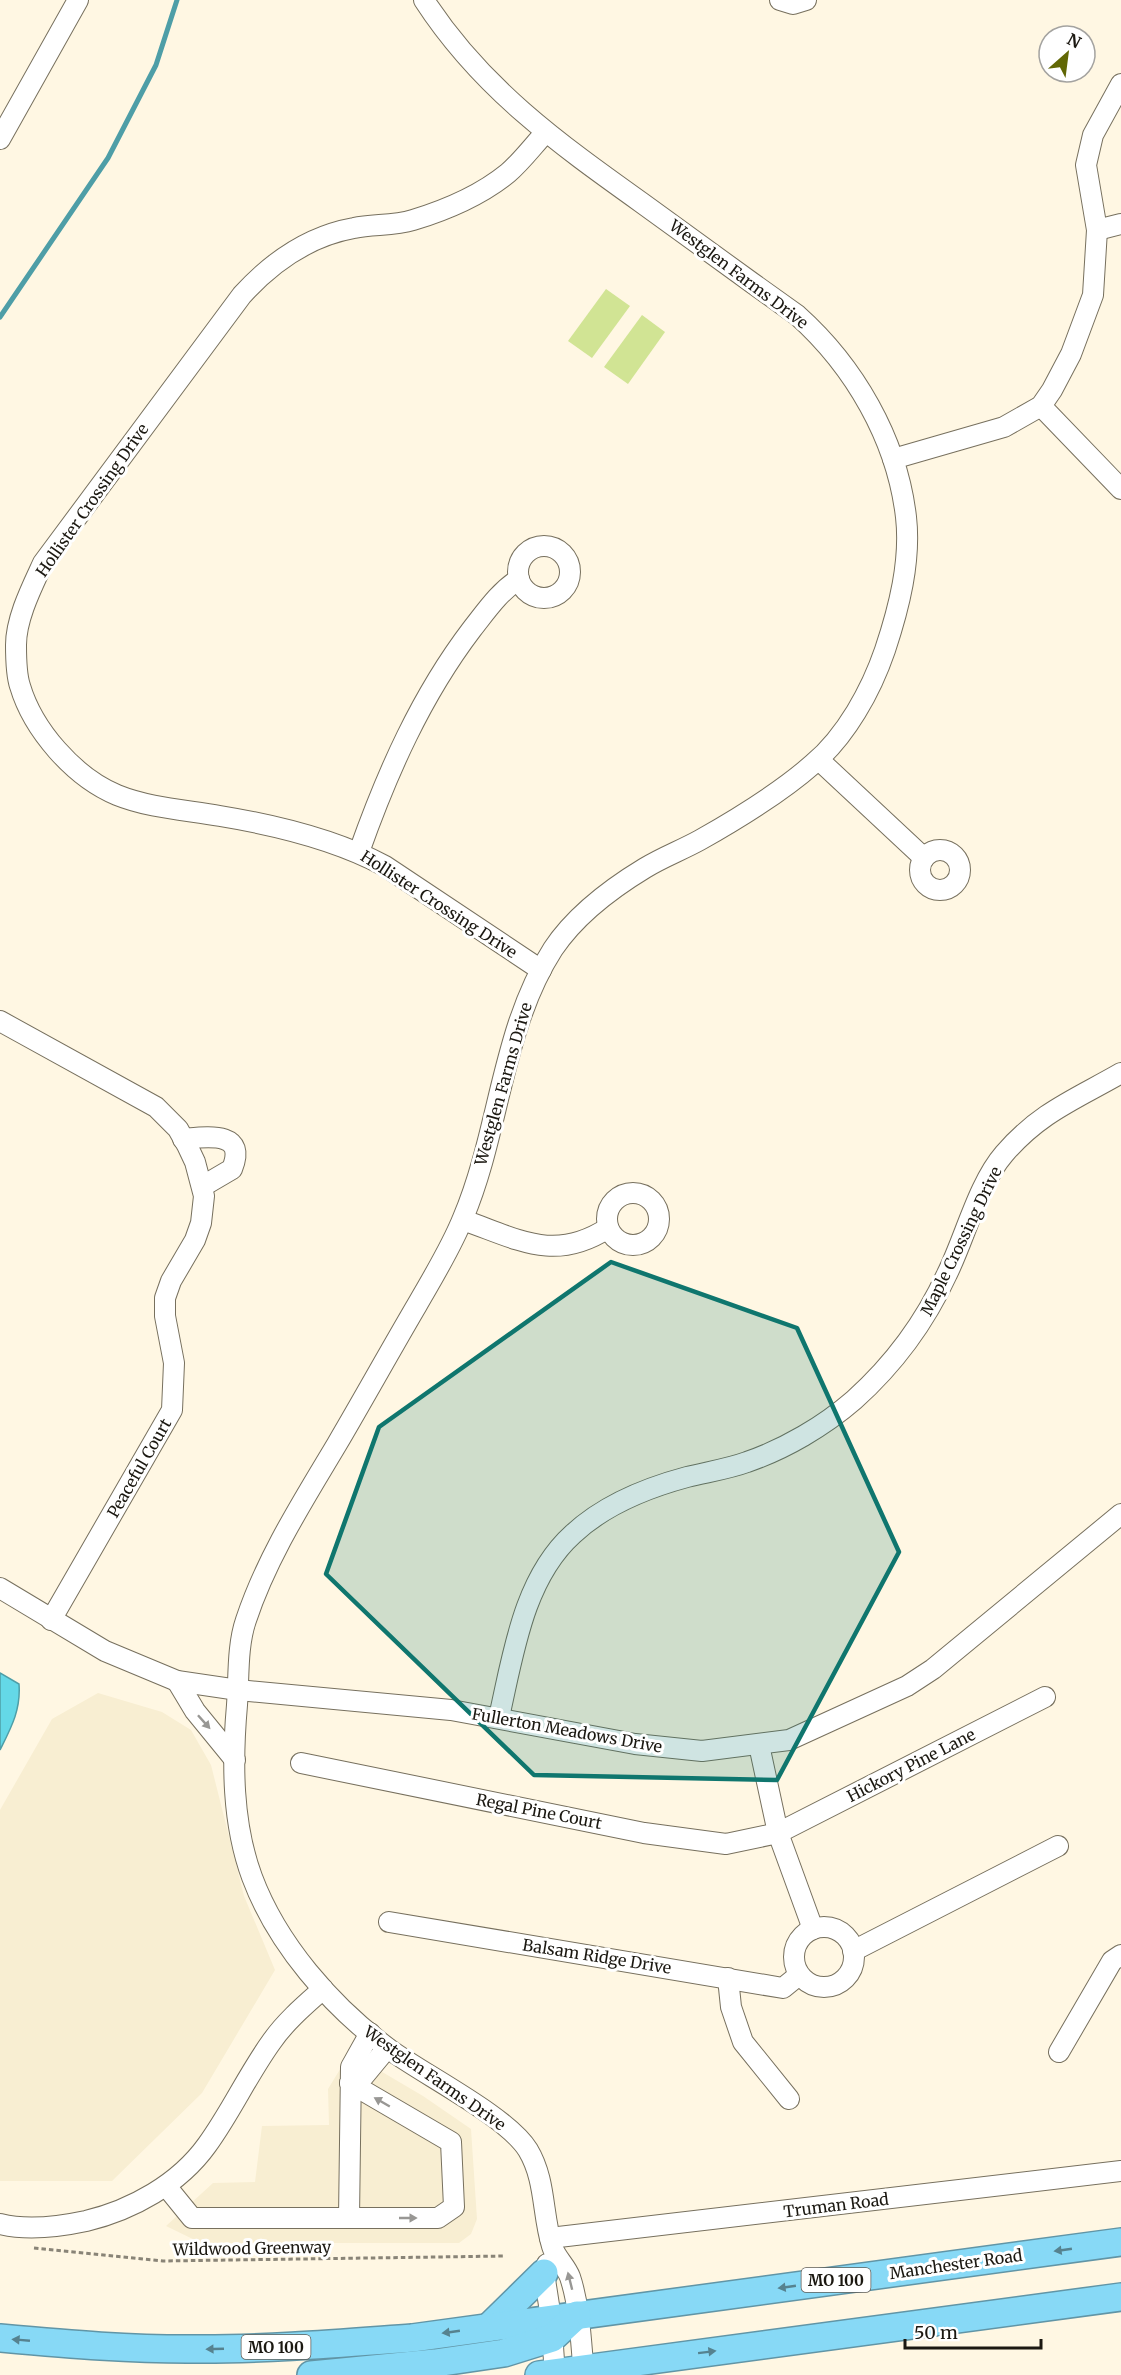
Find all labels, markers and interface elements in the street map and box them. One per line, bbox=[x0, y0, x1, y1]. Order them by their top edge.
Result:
north arrow bbox=[1037, 24, 1097, 84]
text: N bbox=[1064, 29, 1085, 53]
street label: Westglen Farms Drive bbox=[665, 215, 812, 333]
street label: Hollister Crossing Drive bbox=[31, 420, 153, 580]
street label: Hollister Crossing Drive bbox=[357, 846, 521, 962]
street label: Westglen Farms Drive bbox=[470, 1000, 536, 1169]
street label: Maple Crossing Drive bbox=[916, 1163, 1006, 1319]
street label: Peaceful Court bbox=[103, 1414, 176, 1521]
street label: Fullerton Meadows Drive bbox=[470, 1703, 664, 1757]
one-way arrow bbox=[197, 1714, 211, 1729]
street label: Hickory Pine Lane bbox=[843, 1724, 979, 1806]
street label: Regal Pine Court bbox=[474, 1789, 604, 1833]
street label: Balsam Ridge Drive bbox=[521, 1934, 673, 1978]
street label: Westglen Farms Drive bbox=[359, 2021, 510, 2135]
one-way arrow bbox=[374, 2096, 390, 2107]
street label: Truman Road bbox=[782, 2189, 890, 2221]
one-way arrow bbox=[398, 2213, 417, 2223]
street label: Wildwood Greenway bbox=[172, 2237, 332, 2259]
street label: Manchester Road bbox=[888, 2245, 1024, 2283]
one-way arrow bbox=[1053, 2245, 1072, 2254]
road number: MO 100 bbox=[802, 2268, 870, 2292]
one-way arrow bbox=[564, 2272, 574, 2290]
one-way arrow bbox=[777, 2282, 796, 2292]
scale bar bbox=[905, 2312, 1042, 2350]
text: 50 m bbox=[914, 2321, 958, 2344]
one-way arrow bbox=[442, 2328, 461, 2337]
one-way arrow bbox=[11, 2335, 30, 2345]
road number: MO 100 bbox=[242, 2335, 310, 2359]
one-way arrow bbox=[206, 2344, 225, 2354]
one-way arrow bbox=[698, 2348, 717, 2357]

